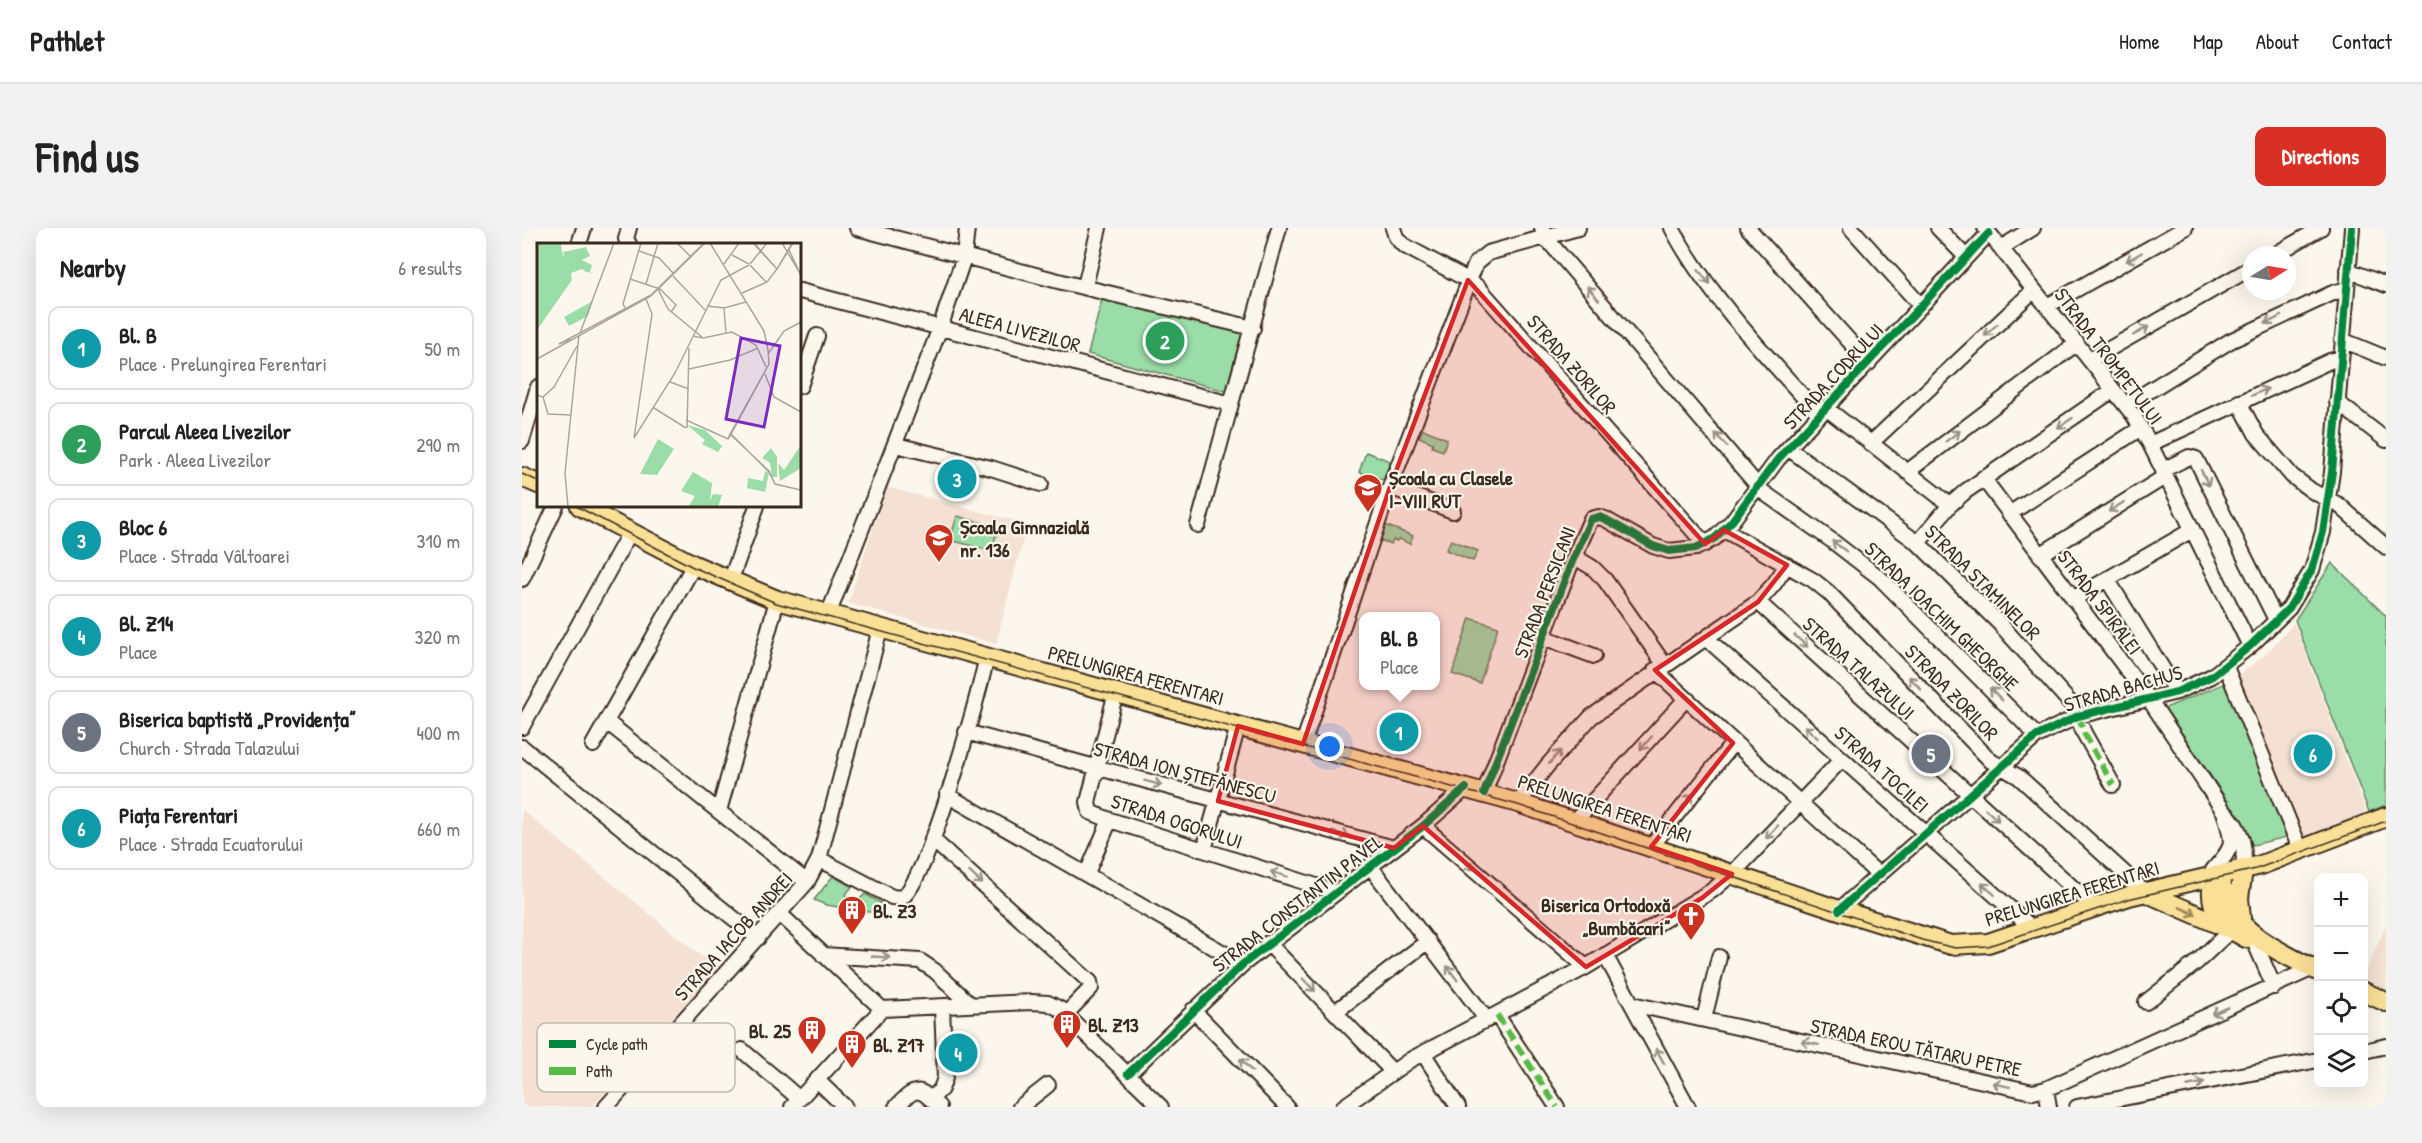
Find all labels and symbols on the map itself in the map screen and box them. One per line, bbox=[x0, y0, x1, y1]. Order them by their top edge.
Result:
inset map bbox=[537, 243, 801, 507]
north arrow bbox=[2242, 246, 2296, 300]
one-way arrow bbox=[2126, 251, 2143, 263]
one-way arrow bbox=[1697, 269, 1710, 285]
street label: STRADA TROMPETULUI bbox=[2049, 282, 2169, 430]
one-way arrow bbox=[1586, 286, 1600, 301]
street label: ALEEA LIVEZILOR bbox=[957, 300, 1083, 358]
street label: STRADA ZORILOR bbox=[1521, 308, 1623, 420]
one-way arrow bbox=[2264, 314, 2282, 326]
street label: STRADA CODRULUI bbox=[1777, 317, 1889, 435]
pin: 2 bbox=[1146, 318, 1184, 364]
one-way arrow bbox=[1984, 323, 1999, 337]
one-way arrow bbox=[2131, 325, 2149, 336]
one-way arrow bbox=[2251, 386, 2269, 398]
one-way arrow bbox=[2057, 417, 2074, 429]
one-way arrow bbox=[1945, 430, 1961, 443]
one-way arrow bbox=[1714, 432, 1727, 448]
pin: 3 bbox=[938, 456, 976, 502]
place label: Școala cu Clasele I-VIII RUT bbox=[1389, 464, 1513, 514]
one-way arrow bbox=[2200, 468, 2212, 486]
school or university icon: Școala cu Clasele I-VIII RUT bbox=[1352, 472, 1384, 514]
one-way arrow bbox=[2108, 502, 2125, 514]
place label: Școala Gimnazială nr. 136 bbox=[960, 513, 1089, 563]
street label: STRADA STAMINELOR bbox=[1919, 518, 2047, 646]
school or university icon: Școala Gimnazială nr. 136 bbox=[923, 522, 955, 564]
street label: STRADA PERSICANI bbox=[1507, 522, 1581, 662]
street label: STRADA IOACHIM GHEORGHE bbox=[1859, 535, 2025, 697]
one-way arrow bbox=[1831, 540, 1847, 553]
street label: STRADA SPIRALEI bbox=[2052, 544, 2148, 660]
street label: STRADA TALAZULUI bbox=[1797, 611, 1921, 725]
one-way arrow bbox=[1794, 634, 1809, 648]
street label: STRADA ZORILOR bbox=[1899, 638, 2005, 746]
street label: PRELUNGIREA FERENTARI bbox=[1045, 639, 1227, 711]
street label: STRADA BACHUS bbox=[2061, 658, 2185, 718]
one-way arrow bbox=[1907, 675, 1922, 690]
one-way arrow bbox=[1988, 687, 2003, 702]
pin: 1 bbox=[1380, 710, 1418, 754]
street label: STRADA TOCILEI bbox=[1829, 719, 1935, 819]
one-way arrow bbox=[1804, 725, 1819, 739]
your location bbox=[1315, 732, 1344, 761]
pin: 5 bbox=[1912, 732, 1950, 776]
pin: 6 bbox=[2294, 732, 2332, 776]
street label: STRADA ION ȘTEFĂNESCU bbox=[1091, 735, 1279, 809]
one-way arrow bbox=[1639, 735, 1653, 750]
one-way arrow bbox=[1548, 750, 1562, 765]
street label: PRELUNGIREA FERENTARI bbox=[1515, 767, 1695, 849]
one-way arrow bbox=[1143, 778, 1162, 790]
street label: STRADA OGORULUI bbox=[1108, 787, 1246, 855]
one-way arrow bbox=[1681, 793, 1694, 809]
one-way arrow bbox=[1984, 808, 1999, 822]
one-way arrow bbox=[1765, 824, 1780, 839]
street label: STRADA CONSTANTIN PAVEL bbox=[1206, 828, 1388, 978]
one-way arrow bbox=[1331, 829, 1350, 840]
street label: PRELUNGIREA FERENTARI bbox=[1982, 854, 2162, 932]
one-way arrow bbox=[1459, 857, 1474, 871]
street label: STRADA IACOB ANDREI bbox=[668, 866, 798, 1006]
one-way arrow bbox=[1270, 868, 1289, 879]
one-way arrow bbox=[968, 871, 983, 885]
one-way arrow bbox=[1981, 883, 1997, 897]
place label: Biserica Ortodoxă „Bumbăcari” bbox=[1541, 891, 1670, 941]
building icon: Bl. Z3 bbox=[836, 894, 868, 936]
place label: Bl. Z3 bbox=[873, 897, 916, 924]
church icon: Biserica Ortodoxă „Bumbăcari” bbox=[1675, 900, 1707, 942]
one-way arrow bbox=[2179, 906, 2197, 917]
one-way arrow bbox=[871, 952, 891, 963]
one-way arrow bbox=[1446, 966, 1458, 982]
one-way arrow bbox=[1302, 977, 1316, 992]
one-way arrow bbox=[2212, 1006, 2230, 1018]
building icon: Bl. Z13 bbox=[1051, 1008, 1083, 1050]
place label: Bl. Z13 bbox=[1088, 1011, 1139, 1038]
street label: STRADA EROU TĂTARU PETRE bbox=[1808, 1011, 2024, 1083]
building icon: Bl. 25 bbox=[796, 1014, 828, 1056]
place label: Bl. 25 bbox=[749, 1017, 792, 1044]
legend bbox=[537, 1023, 735, 1092]
building icon: Bl. Z17 bbox=[836, 1028, 868, 1070]
pin: 4 bbox=[938, 1030, 978, 1076]
place label: Bl. Z17 bbox=[873, 1031, 925, 1058]
text: Cycle path bbox=[586, 1033, 648, 1055]
one-way arrow bbox=[1801, 1037, 1821, 1048]
one-way arrow bbox=[1654, 1047, 1665, 1065]
one-way arrow bbox=[1239, 1057, 1254, 1072]
text: Path bbox=[586, 1060, 612, 1082]
one-way arrow bbox=[2186, 1078, 2206, 1089]
one-way arrow bbox=[1992, 1079, 2011, 1091]

